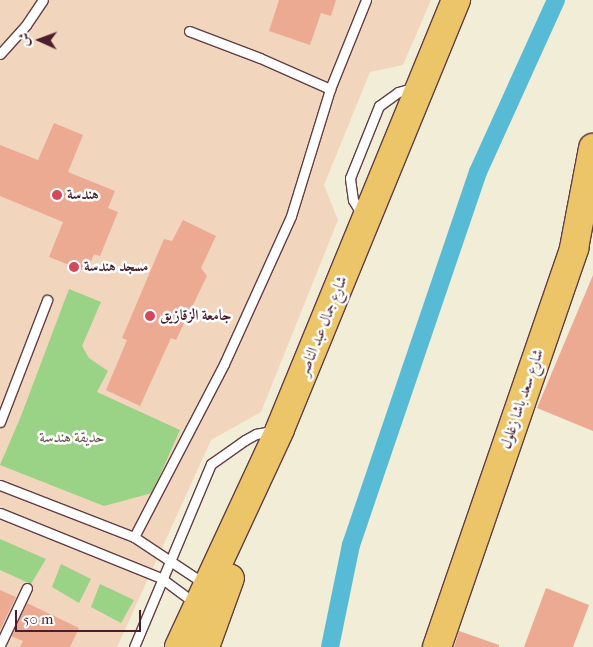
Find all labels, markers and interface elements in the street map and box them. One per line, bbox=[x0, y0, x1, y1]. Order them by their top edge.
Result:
north arrow bbox=[15, 15, 65, 65]
text: ش bbox=[16, 32, 33, 47]
place label: هندسة bbox=[67, 186, 99, 204]
marker: هندسة bbox=[51, 189, 63, 201]
place label: مسجد هندسة bbox=[84, 258, 148, 276]
marker: مسجد هندسة bbox=[68, 261, 80, 273]
street label: شارع جمال عبد الناصر bbox=[295, 273, 351, 379]
place label: جامعة الزقازيق bbox=[160, 307, 231, 325]
marker: جامعة الزقازيق bbox=[144, 310, 156, 322]
street label: شارع سعد باشا زغلول bbox=[496, 347, 548, 451]
park label: حديقة هندسة bbox=[39, 429, 105, 447]
scale bar bbox=[18, 600, 144, 632]
text: 50 m bbox=[23, 610, 53, 628]

